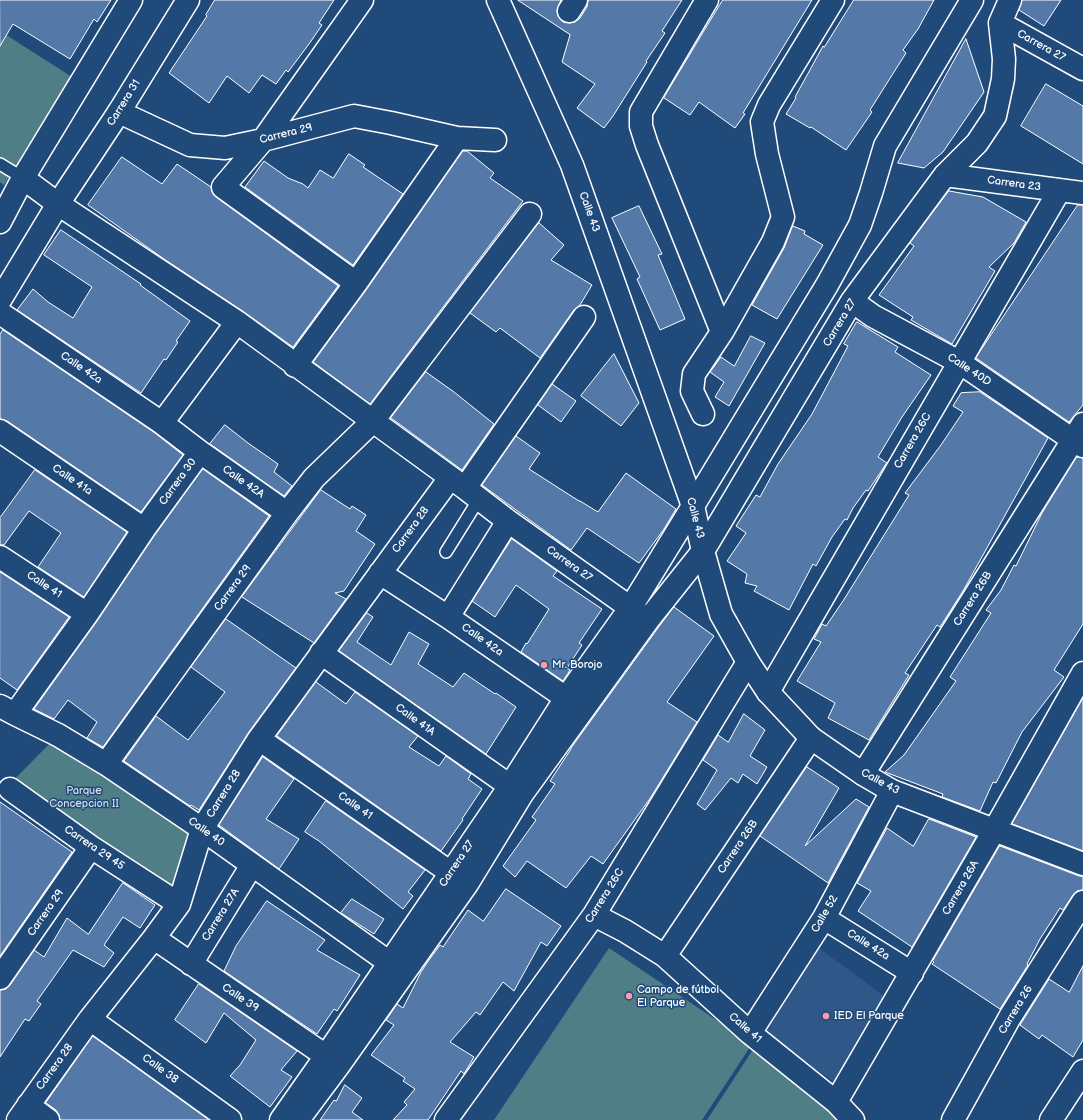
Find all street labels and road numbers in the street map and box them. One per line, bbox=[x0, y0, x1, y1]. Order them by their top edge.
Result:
street label: Carrera 27 bbox=[1015, 27, 1067, 65]
street label: Carrera 31 bbox=[105, 77, 143, 129]
street label: Carrera 29 bbox=[258, 121, 314, 147]
street label: Carrera 23 bbox=[986, 174, 1042, 194]
street label: Calle 43 bbox=[576, 190, 602, 234]
street label: Carrera 27 bbox=[821, 297, 859, 349]
street label: Calle 42a bbox=[57, 349, 105, 387]
street label: Calle 40D bbox=[945, 351, 993, 389]
street label: Carrera 26C bbox=[892, 411, 934, 471]
street label: Carrera 30 bbox=[157, 456, 199, 508]
street label: Calle 41a bbox=[49, 462, 95, 498]
street label: Calle 42A bbox=[219, 463, 267, 501]
street label: Calle 43 bbox=[683, 496, 707, 540]
street label: Carrera 28 bbox=[390, 504, 432, 556]
street label: Carrera 27 bbox=[543, 543, 595, 585]
street label: Carrera 29 bbox=[212, 562, 254, 614]
street label: Calle 41 bbox=[24, 569, 64, 601]
street label: Carrera 26B bbox=[951, 569, 995, 629]
street label: Calle 42a bbox=[459, 621, 505, 659]
street label: Calle 41A bbox=[392, 701, 438, 739]
street label: Calle 43 bbox=[858, 766, 902, 798]
street label: Carrera 28 bbox=[204, 768, 244, 820]
street label: Calle 41 bbox=[335, 789, 375, 823]
street label: Calle 40 bbox=[185, 815, 227, 849]
street label: Carrera 26B bbox=[715, 818, 761, 876]
street label: Carrera 29 45 bbox=[61, 823, 127, 873]
street label: Carrera 27 bbox=[437, 838, 477, 890]
street label: Carrera 26A bbox=[940, 858, 982, 918]
street label: Carrera 26C bbox=[583, 866, 627, 926]
street label: Carrera 27A bbox=[200, 886, 242, 944]
street label: Carrera 29 bbox=[25, 887, 67, 939]
street label: Calle 52 bbox=[809, 893, 841, 935]
street label: Calle 42a bbox=[844, 927, 892, 963]
street label: Calle 39 bbox=[219, 981, 261, 1015]
street label: Carrera 26 bbox=[996, 983, 1036, 1037]
street label: Calle 41 bbox=[726, 1010, 764, 1046]
street label: Carrera 28 bbox=[34, 1041, 76, 1093]
street label: Calle 38 bbox=[139, 1051, 181, 1087]

